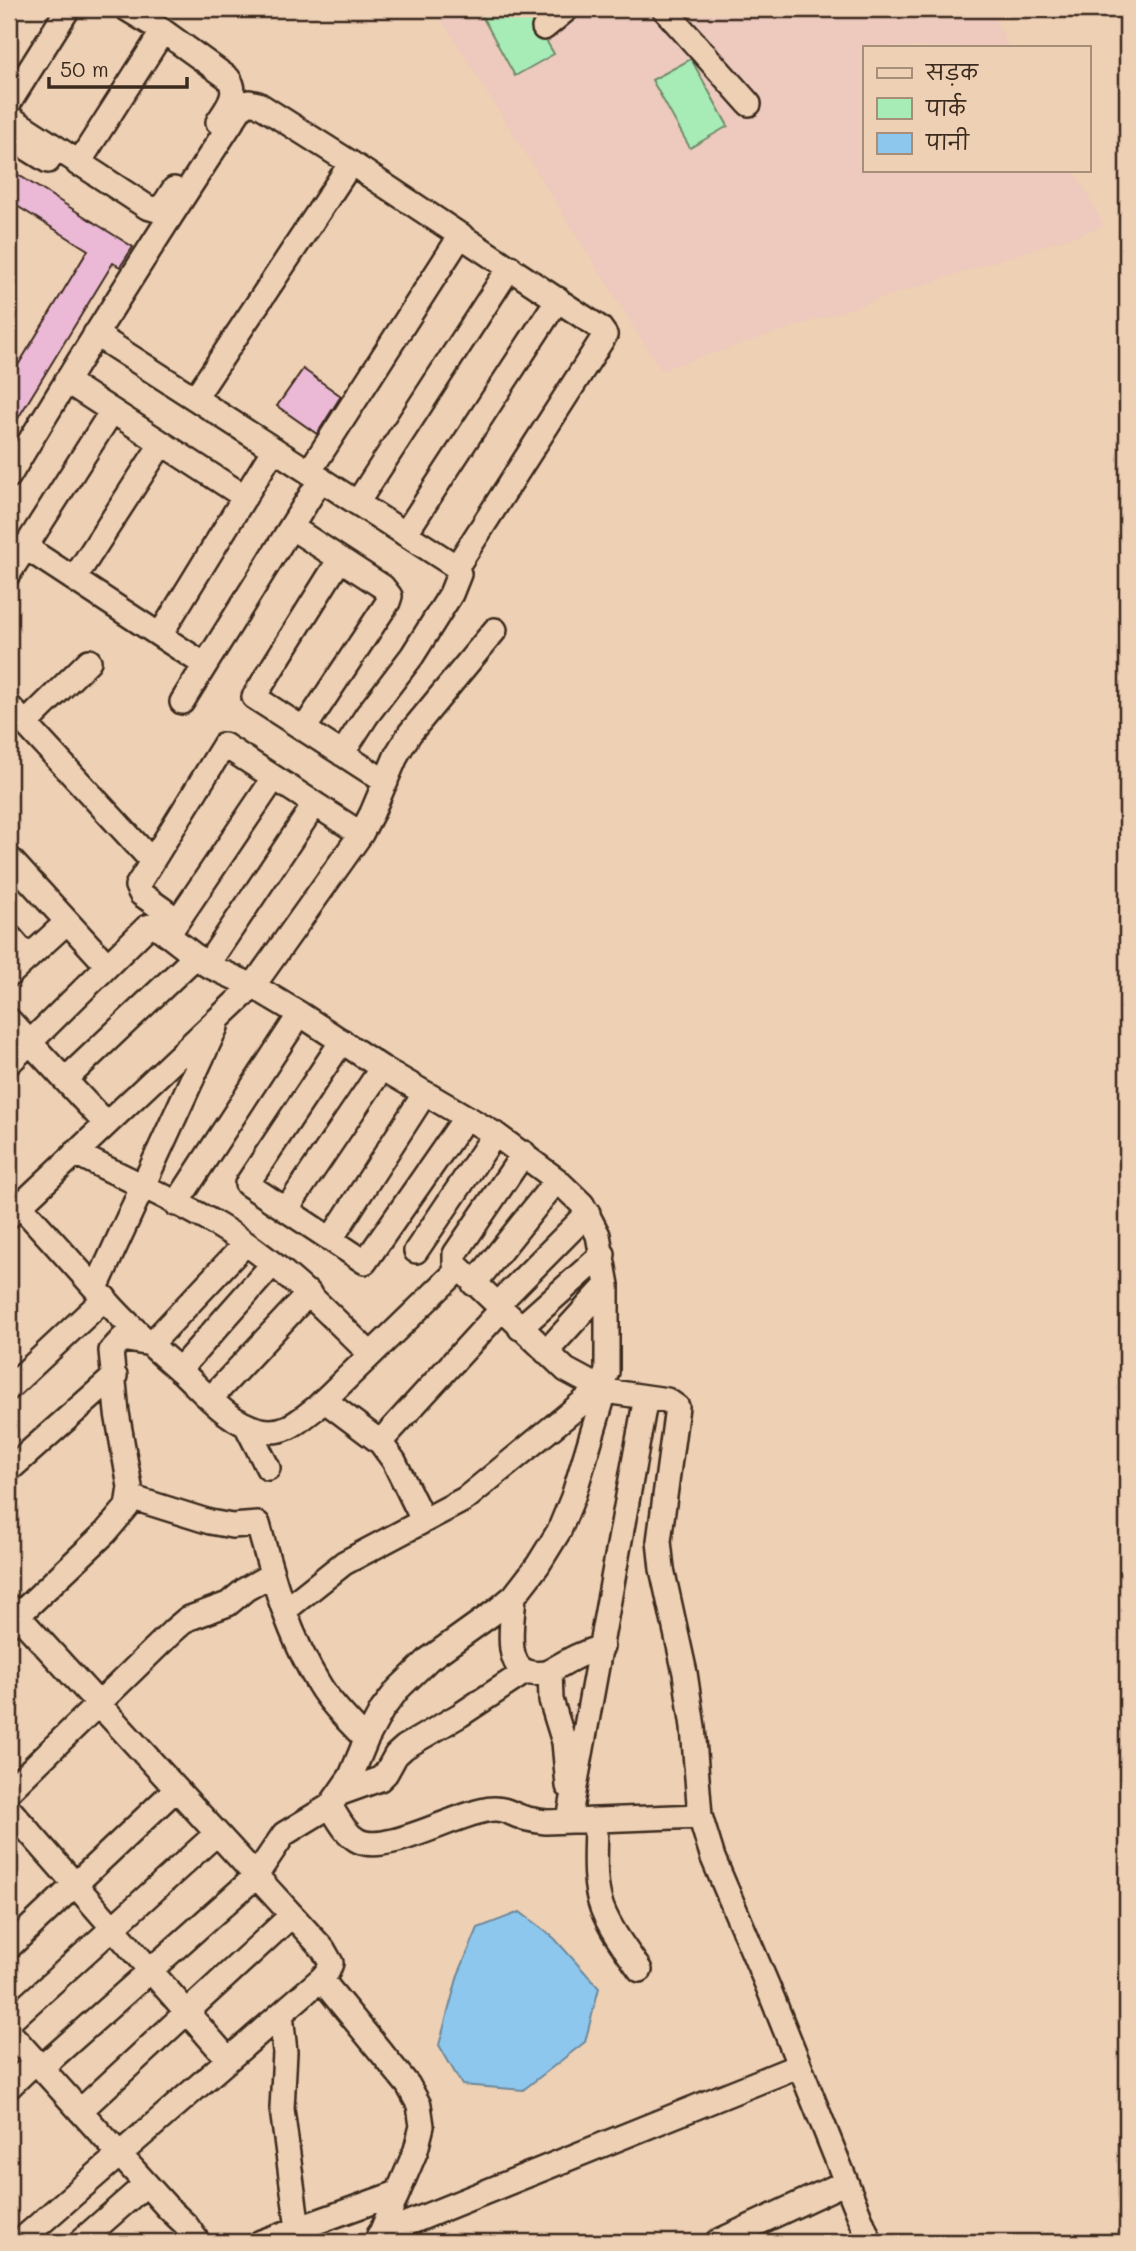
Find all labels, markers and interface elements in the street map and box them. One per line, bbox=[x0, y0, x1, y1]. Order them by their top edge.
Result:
scale bar bbox=[49, 46, 187, 90]
legend bbox=[863, 46, 1090, 172]
text: 50 m bbox=[60, 55, 109, 82]
text: सड़क bbox=[925, 58, 979, 86]
text: पार्क bbox=[925, 92, 967, 121]
text: पानी bbox=[925, 127, 971, 155]

